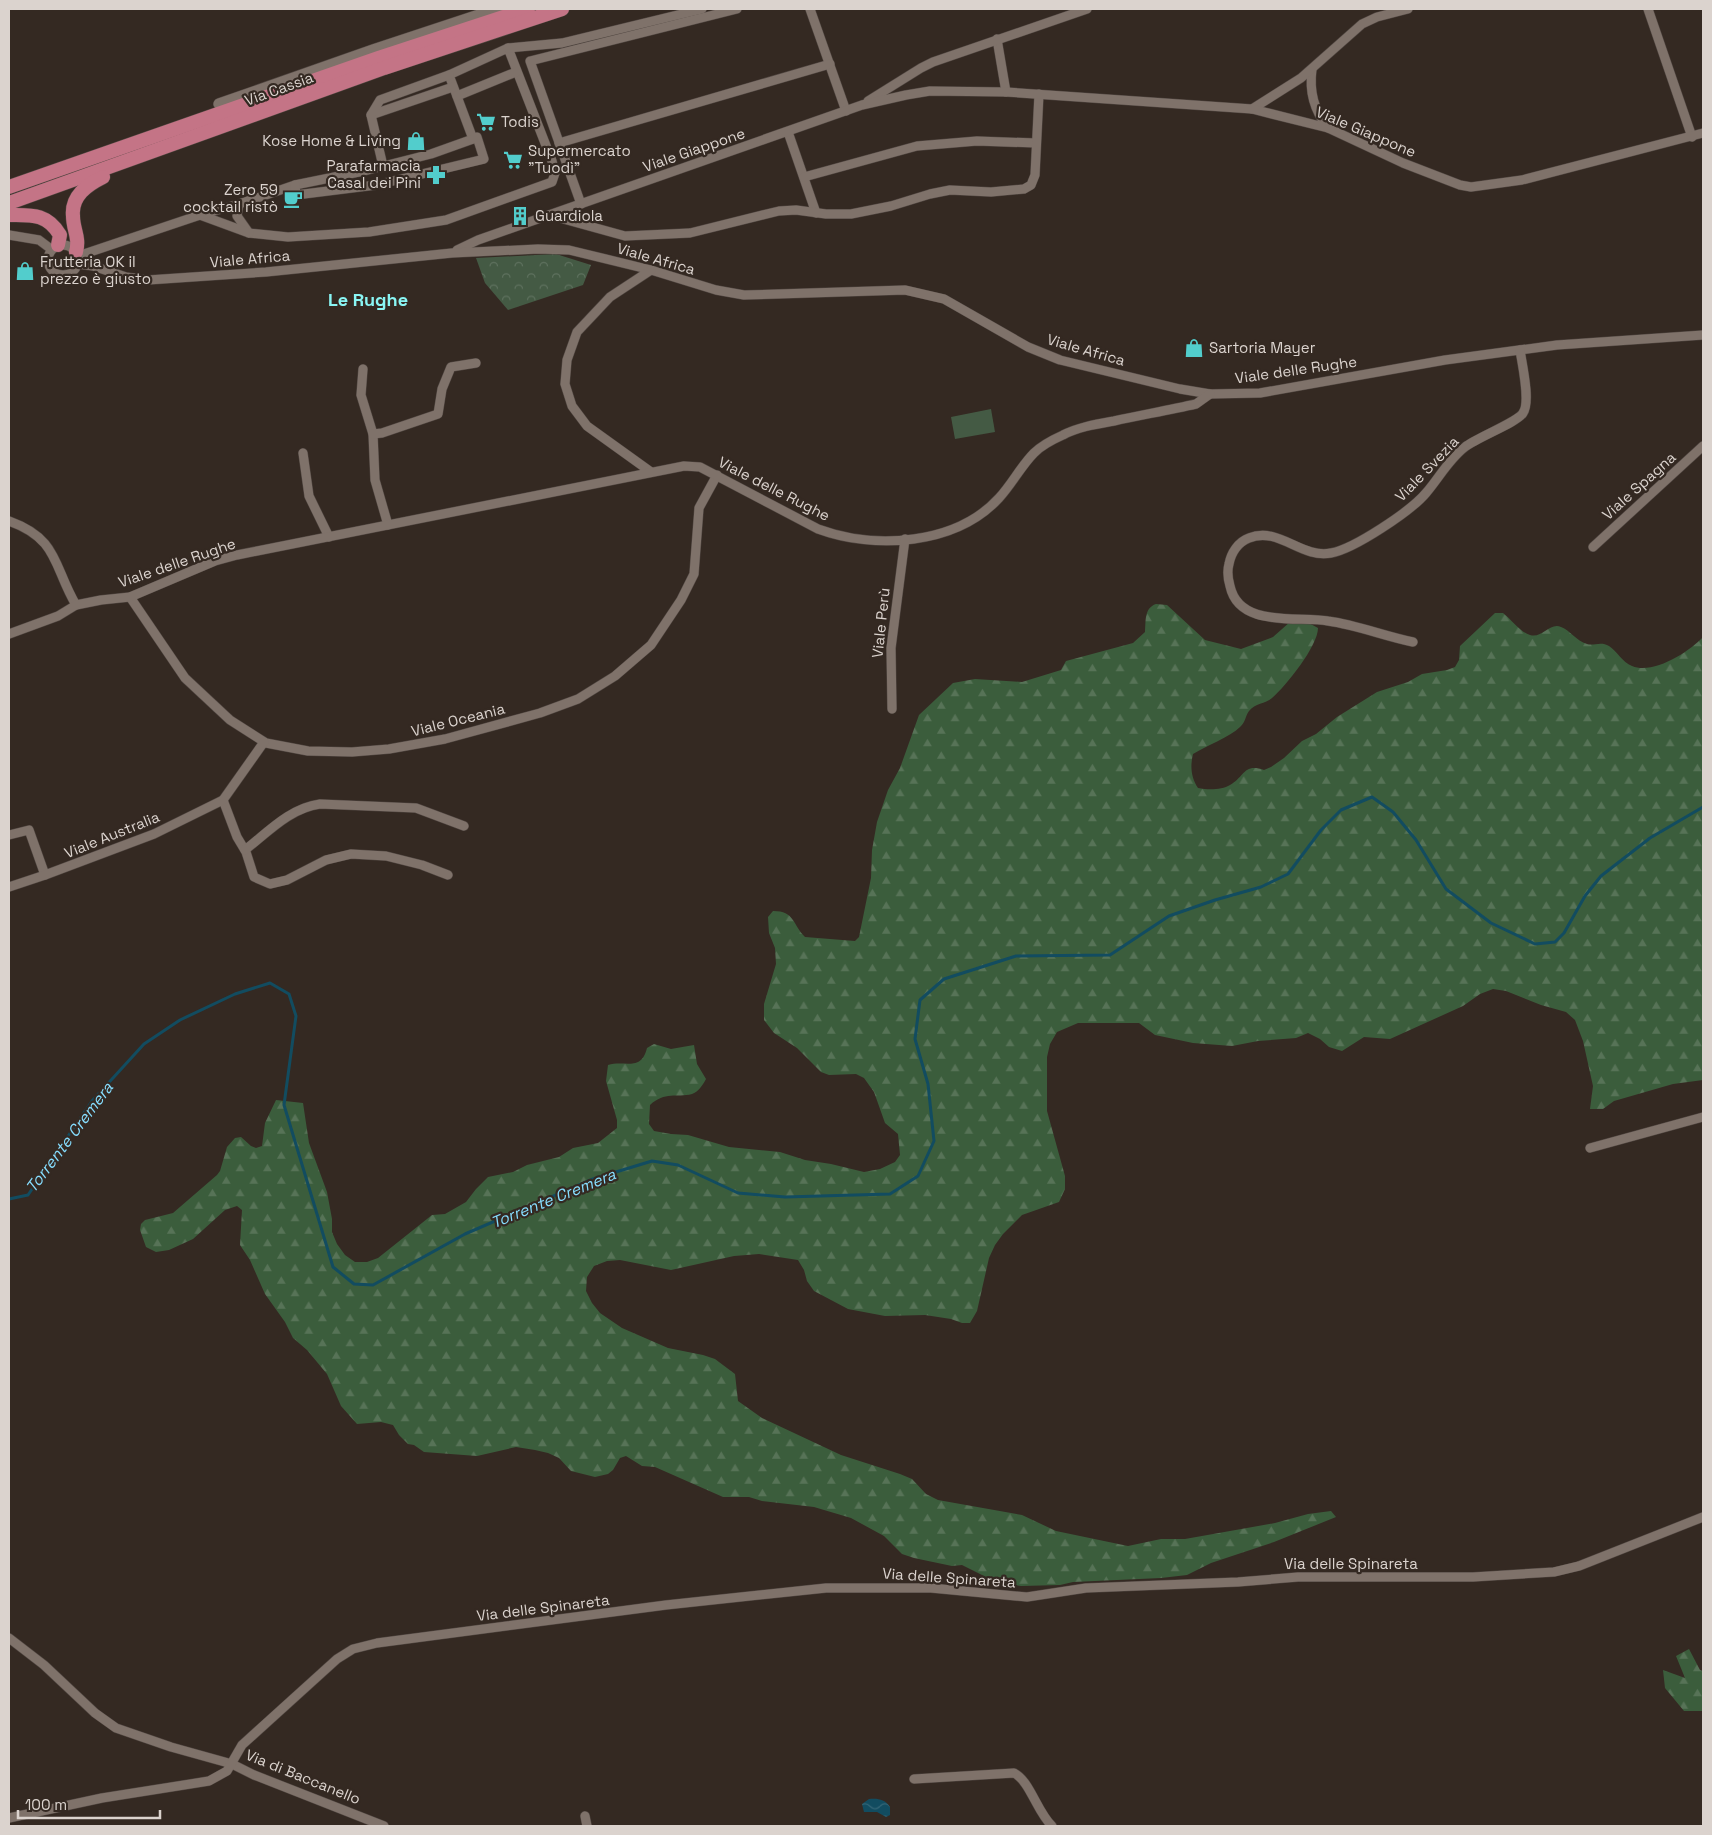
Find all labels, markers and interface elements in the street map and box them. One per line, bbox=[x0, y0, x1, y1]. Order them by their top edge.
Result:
street label: Via Cassia bbox=[242, 67, 316, 110]
street label: Viale Giappone bbox=[1313, 102, 1419, 161]
supermarket icon: Todis bbox=[475, 111, 497, 133]
place label: Todis bbox=[501, 112, 539, 131]
street label: Viale Giappone bbox=[640, 123, 748, 176]
shop icon: Kose Home & Living bbox=[405, 130, 427, 152]
place label: Kose Home & Living bbox=[262, 131, 401, 150]
place label: Supermercato "Tuodì" bbox=[528, 141, 631, 177]
supermarket icon: Supermercato "Tuodì" bbox=[502, 149, 524, 171]
place label: Parafarmacia Casal dei Pini bbox=[327, 156, 421, 192]
pharmacy icon: Parafarmacia Casal dei Pini bbox=[425, 164, 447, 186]
place label: Zero 59 cocktail ristò bbox=[183, 180, 278, 216]
cafe icon: Zero 59 cocktail ristò bbox=[282, 188, 304, 210]
building icon: Guardiola bbox=[509, 205, 531, 227]
place label: Guardiola bbox=[535, 206, 603, 225]
street label: Viale Africa bbox=[615, 238, 698, 279]
street label: Viale Africa bbox=[209, 245, 291, 271]
place label: Frutteria OK il prezzo è giusto bbox=[40, 252, 151, 288]
shop icon: Frutteria OK il prezzo è giusto bbox=[14, 260, 36, 282]
district label: Le Rughe bbox=[328, 288, 408, 311]
street label: Viale Africa bbox=[1045, 329, 1128, 370]
shop icon: Sartoria Mayer bbox=[1183, 337, 1205, 359]
place label: Sartoria Mayer bbox=[1209, 338, 1316, 357]
street label: Viale delle Rughe bbox=[1234, 352, 1358, 387]
street label: Viale Svezia bbox=[1391, 432, 1463, 505]
street label: Viale Spagna bbox=[1598, 447, 1680, 524]
street label: Viale delle Rughe bbox=[715, 452, 833, 525]
street label: Viale delle Rughe bbox=[116, 533, 238, 592]
street label: Viale Perù bbox=[867, 587, 894, 659]
street label: Viale Oceania bbox=[409, 699, 507, 740]
street label: Viale Australia bbox=[61, 807, 163, 862]
water label: Torrente Cremera bbox=[21, 1077, 118, 1197]
water label: Torrente Cremera bbox=[488, 1164, 619, 1233]
street label: Via delle Spinareta bbox=[1284, 1554, 1418, 1573]
street label: Via delle Spinareta bbox=[882, 1563, 1017, 1592]
street label: Via delle Spinareta bbox=[475, 1590, 611, 1625]
street label: Via di Baccanello bbox=[243, 1745, 363, 1808]
scale bar bbox=[18, 1788, 160, 1820]
text: 100 m bbox=[25, 1795, 67, 1814]

